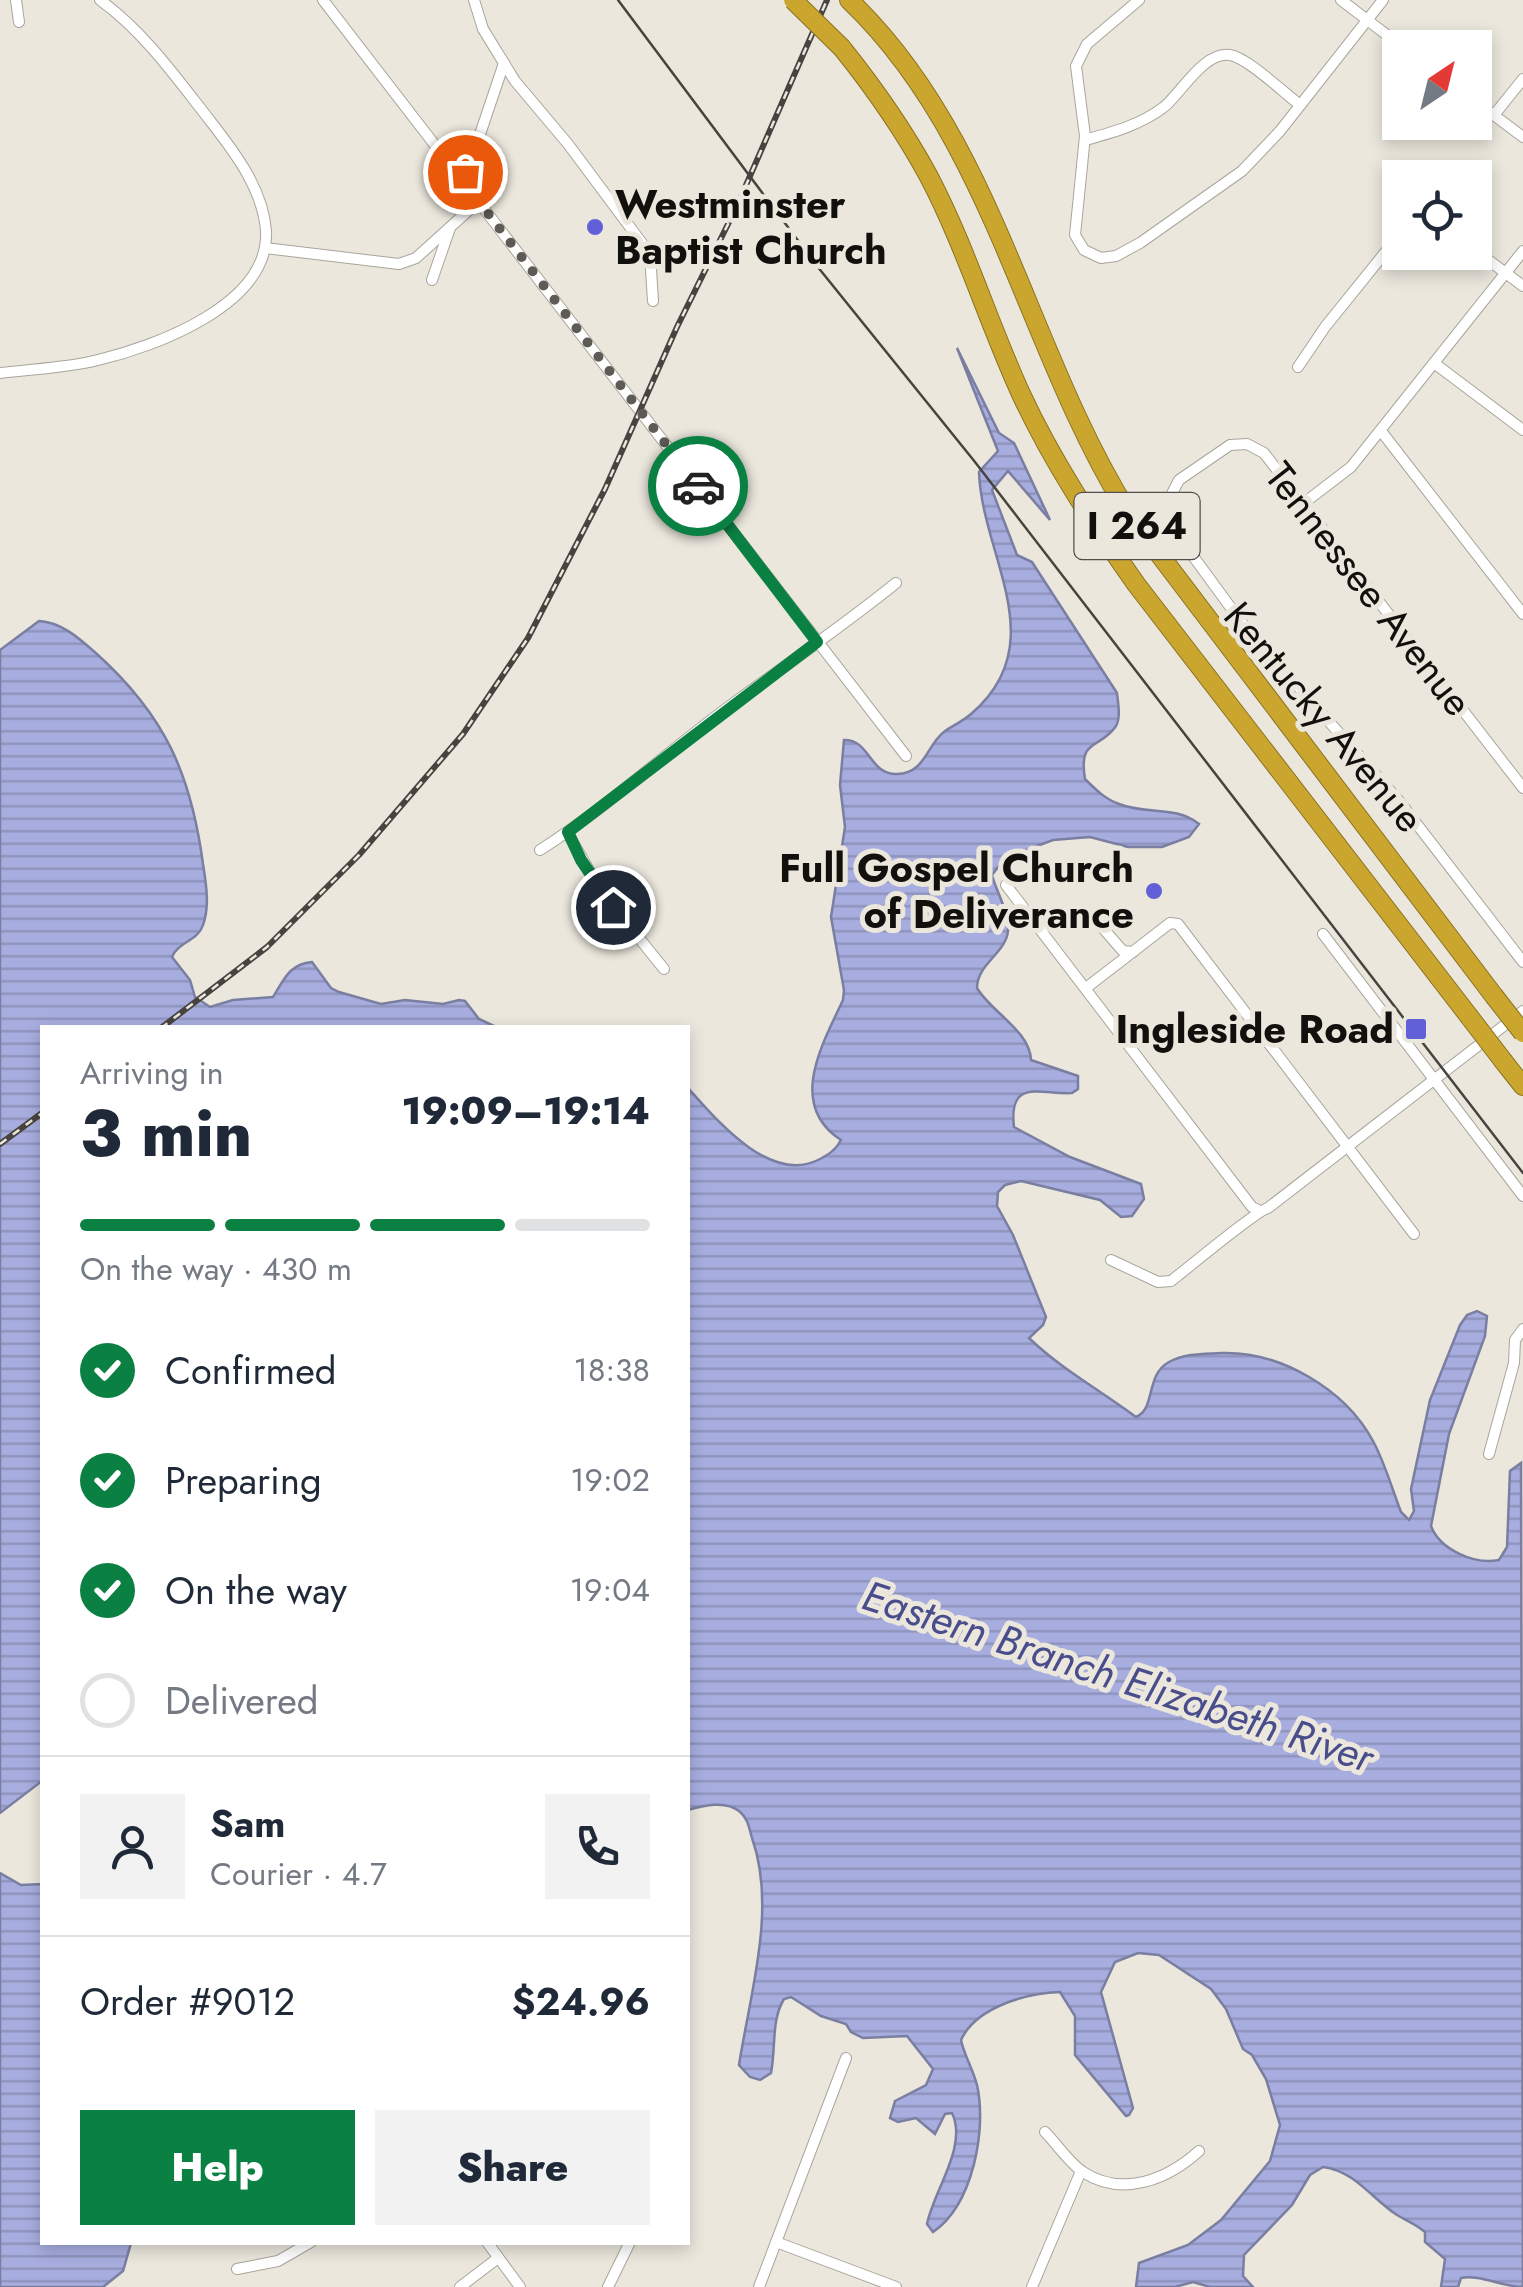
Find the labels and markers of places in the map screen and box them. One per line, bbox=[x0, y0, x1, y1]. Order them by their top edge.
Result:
pin bbox=[423, 130, 508, 215]
place label: Westminster Baptist Church bbox=[615, 175, 887, 279]
marker: Westminster Baptist Church bbox=[584, 216, 606, 238]
place label: Full Gospel Church of Deliverance bbox=[779, 839, 1134, 943]
pin bbox=[571, 865, 656, 950]
marker: Full Gospel Church of Deliverance bbox=[1143, 880, 1165, 902]
place label: Ingleside Road bbox=[1115, 1000, 1394, 1058]
marker: Ingleside Road bbox=[1403, 1016, 1429, 1042]

